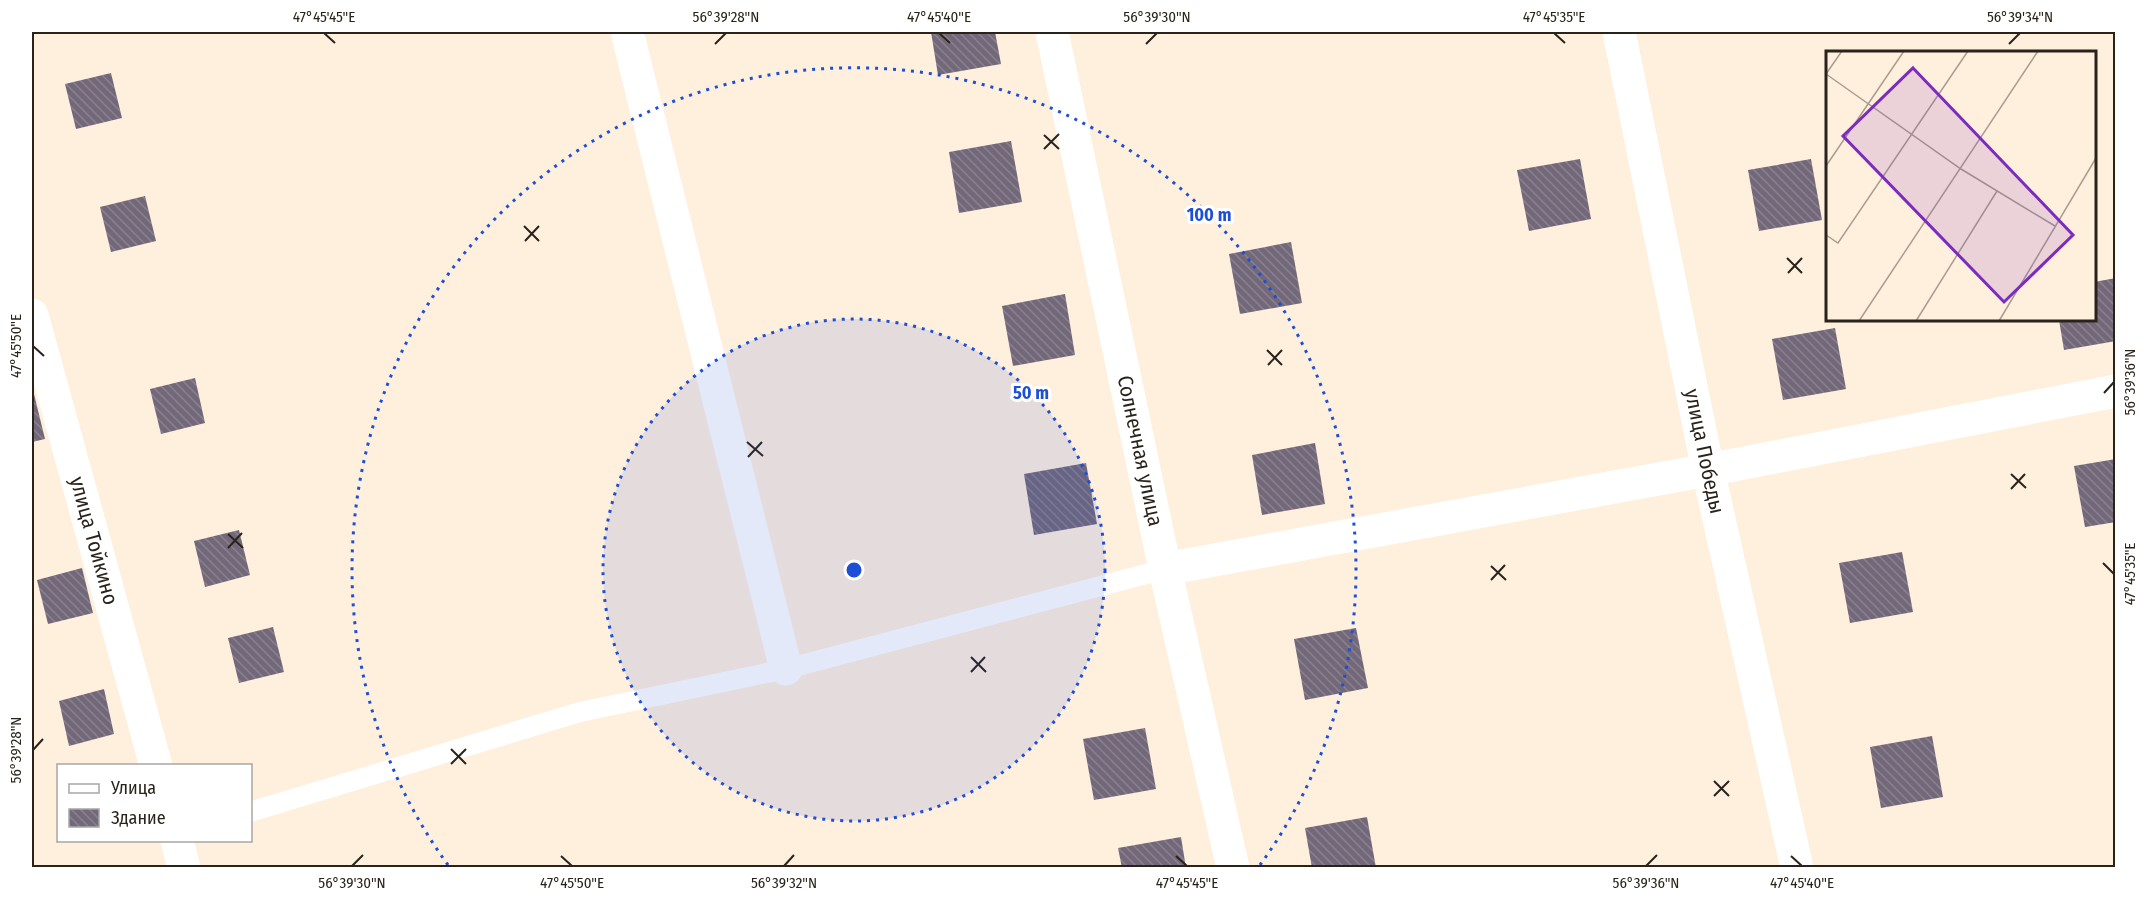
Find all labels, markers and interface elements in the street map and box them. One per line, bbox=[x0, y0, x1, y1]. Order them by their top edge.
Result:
text: 47°45'45"E bbox=[293, 8, 355, 26]
text: 56°39'28"N bbox=[693, 8, 759, 26]
text: 47°45'40"E bbox=[907, 8, 971, 26]
text: 56°39'30"N bbox=[1123, 8, 1191, 26]
text: 47°45'35"E bbox=[1523, 8, 1585, 26]
text: 56°39'34"N bbox=[1987, 8, 2053, 26]
inset map bbox=[1826, 51, 2096, 321]
text: 100 m bbox=[1187, 204, 1231, 226]
text: 47°45'50"E bbox=[7, 314, 25, 378]
text: 56°39'36"N bbox=[2121, 349, 2139, 415]
street label: Солнечная улица bbox=[1112, 373, 1169, 529]
text: 50 m bbox=[1013, 382, 1049, 404]
street label: улица Победы bbox=[1679, 387, 1730, 516]
street label: улица Тойкино bbox=[64, 474, 124, 608]
text: 47°45'35"E bbox=[2121, 543, 2139, 605]
centre of rings bbox=[844, 560, 864, 580]
text: 56°39'28"N bbox=[7, 717, 25, 783]
legend bbox=[57, 764, 252, 842]
text: Улица bbox=[110, 777, 156, 799]
text: Здание bbox=[111, 807, 166, 829]
text: 56°39'30"N bbox=[318, 874, 386, 892]
text: 47°45'50"E bbox=[540, 874, 604, 892]
text: 56°39'32"N bbox=[751, 874, 817, 892]
text: 47°45'45"E bbox=[1156, 874, 1218, 892]
text: 56°39'36"N bbox=[1613, 874, 1679, 892]
text: 47°45'40"E bbox=[1770, 874, 1834, 892]

